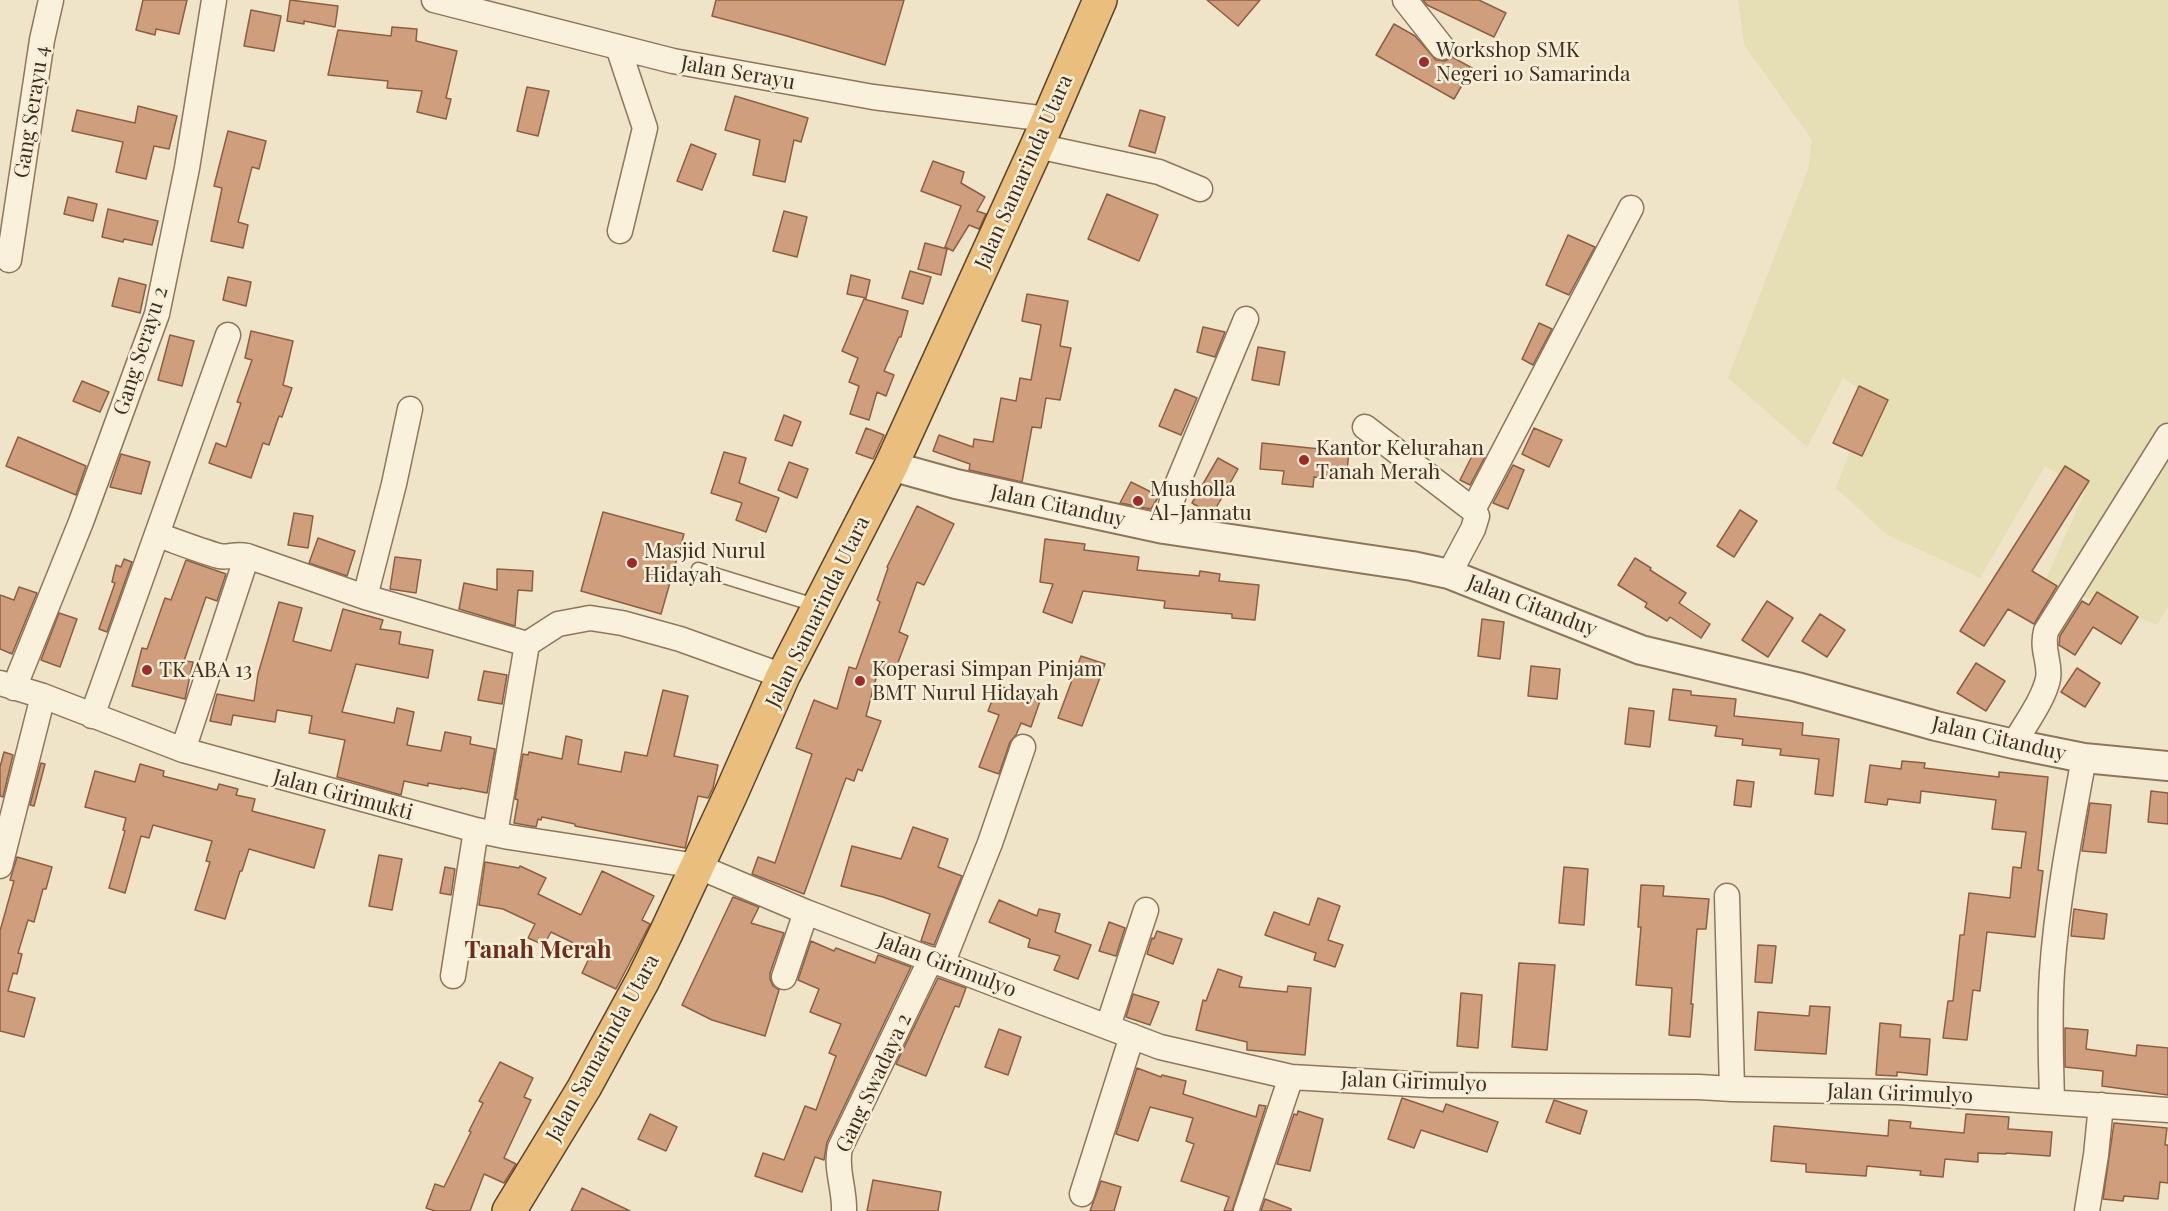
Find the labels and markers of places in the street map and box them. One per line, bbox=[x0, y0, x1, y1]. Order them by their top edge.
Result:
place label: Workshop SMK Negeri 10 Samarinda bbox=[1436, 37, 1631, 87]
marker: Workshop SMK Negeri 10 Samarinda bbox=[1417, 55, 1431, 69]
place label: Kantor Kelurahan Tanah Merah bbox=[1316, 435, 1484, 485]
marker: Kantor Kelurahan Tanah Merah bbox=[1297, 453, 1311, 467]
place label: Musholla Al-Jannatu bbox=[1150, 476, 1252, 526]
marker: Musholla Al-Jannatu bbox=[1131, 494, 1145, 508]
place label: Masjid Nurul Hidayah bbox=[644, 538, 765, 588]
marker: Masjid Nurul Hidayah bbox=[625, 556, 639, 570]
place label: Koperasi Simpan Pinjam BMT Nurul Hidayah bbox=[872, 656, 1103, 706]
place label: TK ABA 13 bbox=[159, 657, 252, 683]
marker: TK ABA 13 bbox=[140, 663, 154, 677]
marker: Koperasi Simpan Pinjam BMT Nurul Hidayah bbox=[853, 674, 867, 688]

